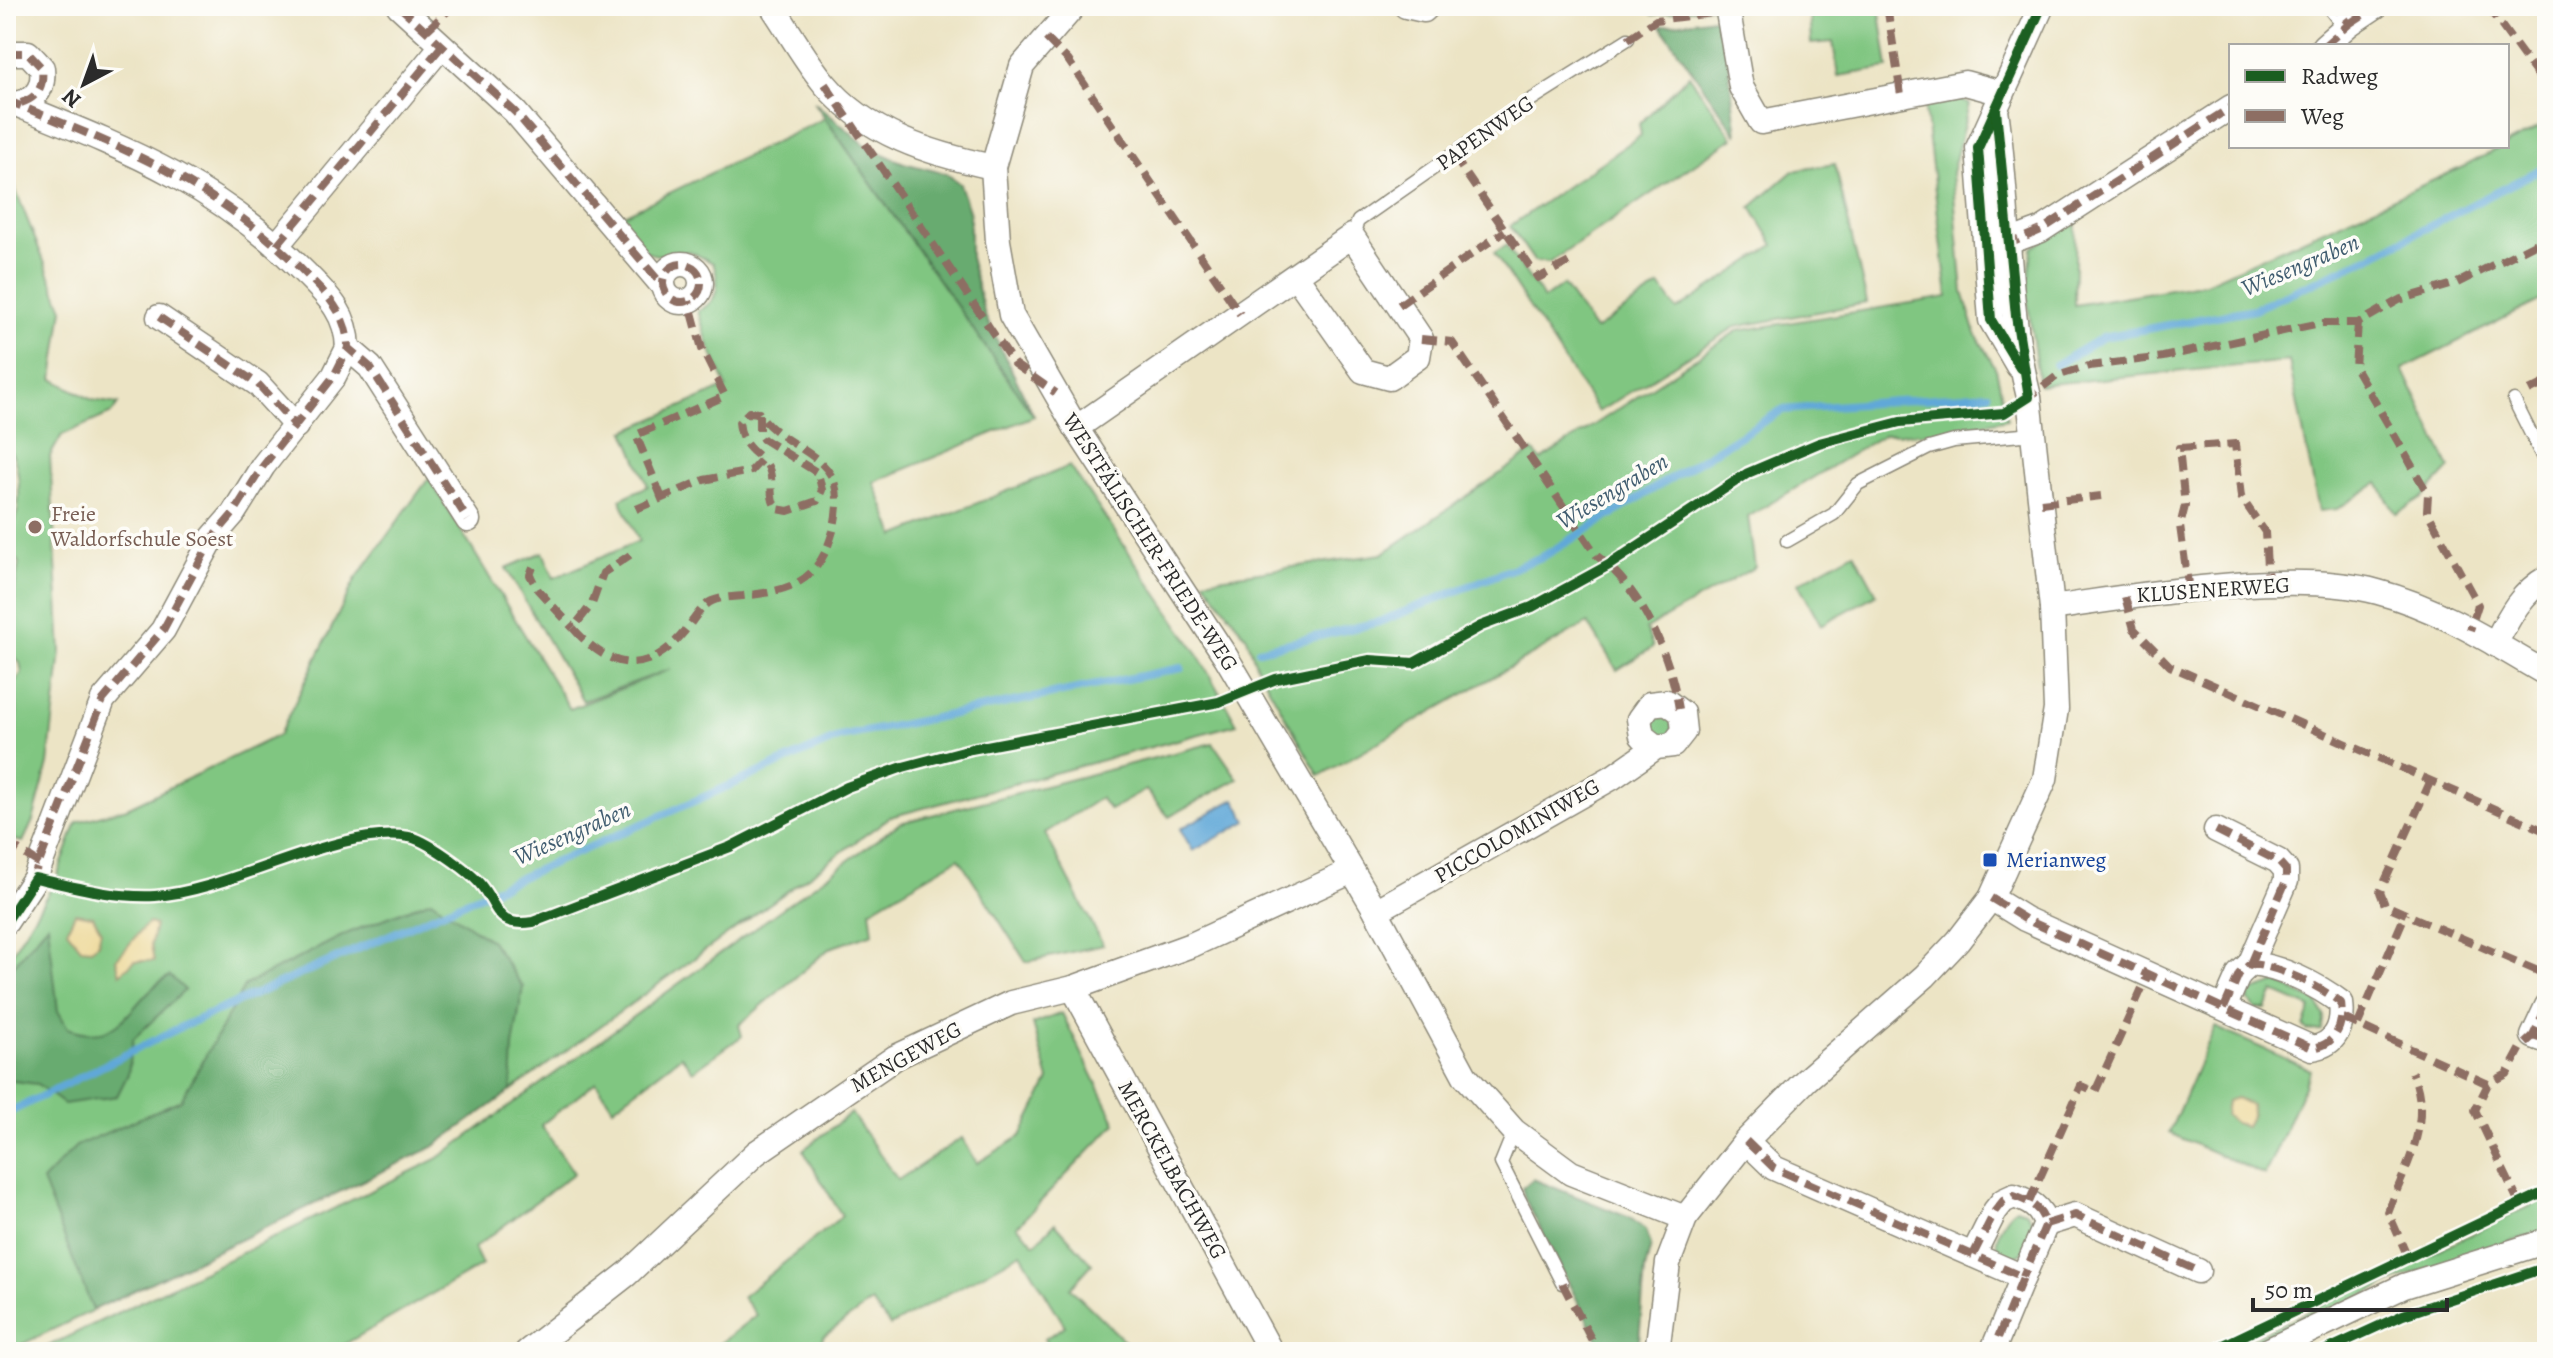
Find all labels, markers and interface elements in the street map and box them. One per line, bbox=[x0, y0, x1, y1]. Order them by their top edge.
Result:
north arrow bbox=[44, 44, 124, 124]
legend bbox=[2229, 44, 2509, 148]
text: Radweg bbox=[2301, 60, 2378, 92]
text: N bbox=[56, 82, 87, 115]
street label: PAPENWEG bbox=[1430, 88, 1540, 178]
text: Weg bbox=[2300, 100, 2344, 132]
water label: Wiesengraben bbox=[2236, 226, 2364, 304]
street label: WESTFÄLISCHER-FRIEDE-WEG bbox=[1055, 406, 1245, 677]
water label: Wiesengraben bbox=[1550, 445, 1674, 537]
place label: Freie Waldorfschule Soest bbox=[50, 499, 233, 554]
marker: Freie Waldorfschule Soest bbox=[26, 518, 44, 536]
street label: KLUSENERWEG bbox=[2135, 570, 2291, 610]
street label: PICCOLOMINIWEG bbox=[1429, 771, 1605, 891]
water label: Wiesengraben bbox=[508, 793, 636, 873]
place label: Merianweg bbox=[2006, 845, 2106, 875]
marker: Merianweg bbox=[1981, 851, 1999, 869]
street label: MENGEWEG bbox=[845, 1014, 967, 1100]
street label: MERCKELBACHWEG bbox=[1110, 1075, 1234, 1265]
scale bar bbox=[2253, 1262, 2447, 1312]
text: 50 m bbox=[2265, 1274, 2313, 1306]

